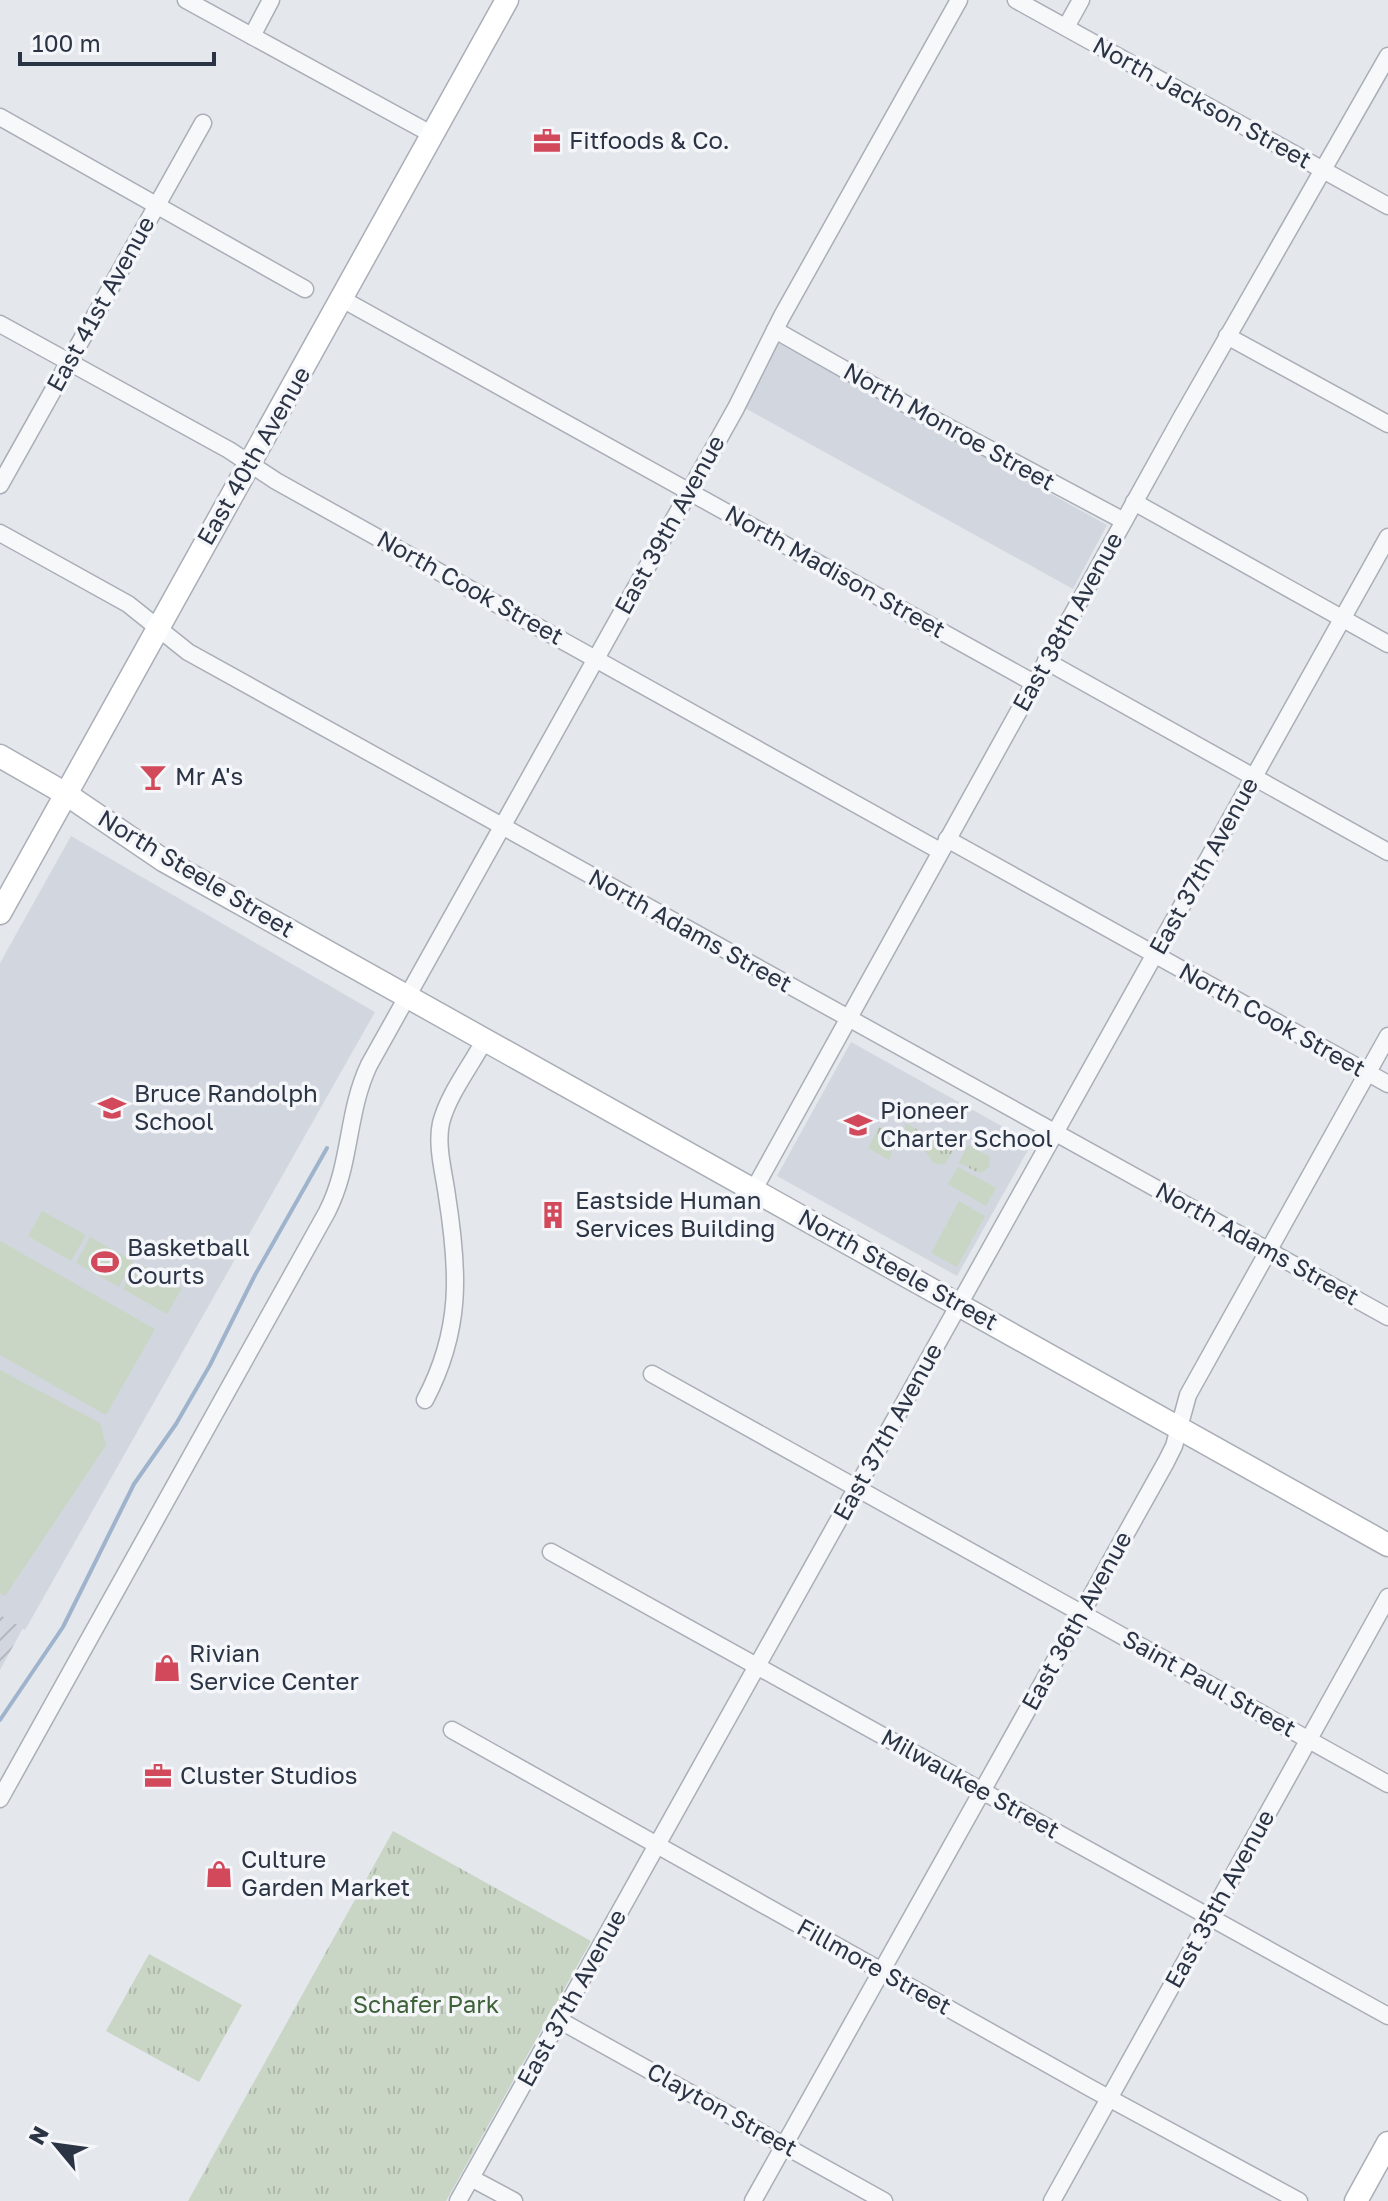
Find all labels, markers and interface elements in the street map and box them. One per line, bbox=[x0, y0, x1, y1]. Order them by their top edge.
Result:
scale bar bbox=[20, 16, 214, 66]
text: 100 m bbox=[32, 28, 101, 57]
street label: North Jackson Street bbox=[1088, 30, 1317, 174]
place label: Fitfoods & Co. bbox=[569, 125, 730, 154]
office icon: Fitfoods & Co. bbox=[532, 126, 562, 156]
street label: East 41st Avenue bbox=[40, 211, 160, 396]
street label: North Monroe Street bbox=[839, 356, 1060, 496]
street label: East 40th Avenue bbox=[190, 361, 315, 549]
street label: East 39th Avenue bbox=[608, 430, 730, 619]
street label: North Madison Street bbox=[721, 498, 951, 643]
street label: North Cook Street bbox=[372, 523, 569, 650]
street label: East 38th Avenue bbox=[1006, 527, 1128, 716]
place label: Mr A's bbox=[175, 761, 243, 790]
bar icon: Mr A's bbox=[138, 762, 168, 792]
street label: East 37th Avenue bbox=[1142, 772, 1263, 959]
street label: North Steele Street bbox=[93, 803, 300, 943]
street label: North Adams Street bbox=[584, 862, 797, 998]
street label: North Cook Street bbox=[1174, 955, 1371, 1082]
place label: Bruce Randolph School bbox=[134, 1078, 318, 1135]
school or university icon: Bruce Randolph School bbox=[97, 1093, 127, 1123]
place label: Pioneer Charter School bbox=[880, 1095, 1053, 1152]
school or university icon: Pioneer Charter School bbox=[843, 1110, 873, 1140]
street label: North Adams Street bbox=[1151, 1175, 1364, 1311]
place label: Eastside Human Services Building bbox=[575, 1185, 775, 1242]
building icon: Eastside Human Services Building bbox=[538, 1200, 568, 1230]
street label: North Steele Street bbox=[794, 1202, 1004, 1336]
place label: Basketball Courts bbox=[127, 1232, 250, 1289]
sports icon: Basketball Courts bbox=[90, 1247, 120, 1277]
street label: East 37th Avenue bbox=[826, 1338, 947, 1525]
street label: East 36th Avenue bbox=[1015, 1526, 1137, 1715]
street label: Saint Paul Street bbox=[1118, 1623, 1301, 1742]
place label: Rivian Service Center bbox=[189, 1638, 359, 1695]
shop icon: Rivian Service Center bbox=[152, 1653, 182, 1683]
street label: Milwaukee Street bbox=[876, 1722, 1065, 1844]
place label: Cluster Studios bbox=[180, 1760, 357, 1789]
office icon: Cluster Studios bbox=[143, 1761, 173, 1791]
street label: East 35th Avenue bbox=[1158, 1804, 1280, 1992]
place label: Culture Garden Market bbox=[241, 1844, 410, 1901]
shop icon: Culture Garden Market bbox=[204, 1859, 234, 1889]
street label: East 37th Avenue bbox=[510, 1904, 631, 2091]
street label: Fillmore Street bbox=[793, 1911, 957, 2020]
park label: Schafer Park bbox=[353, 1989, 499, 2018]
street label: Clayton Street bbox=[643, 2056, 803, 2162]
north arrow bbox=[16, 2105, 96, 2185]
text: N bbox=[22, 2121, 54, 2149]

